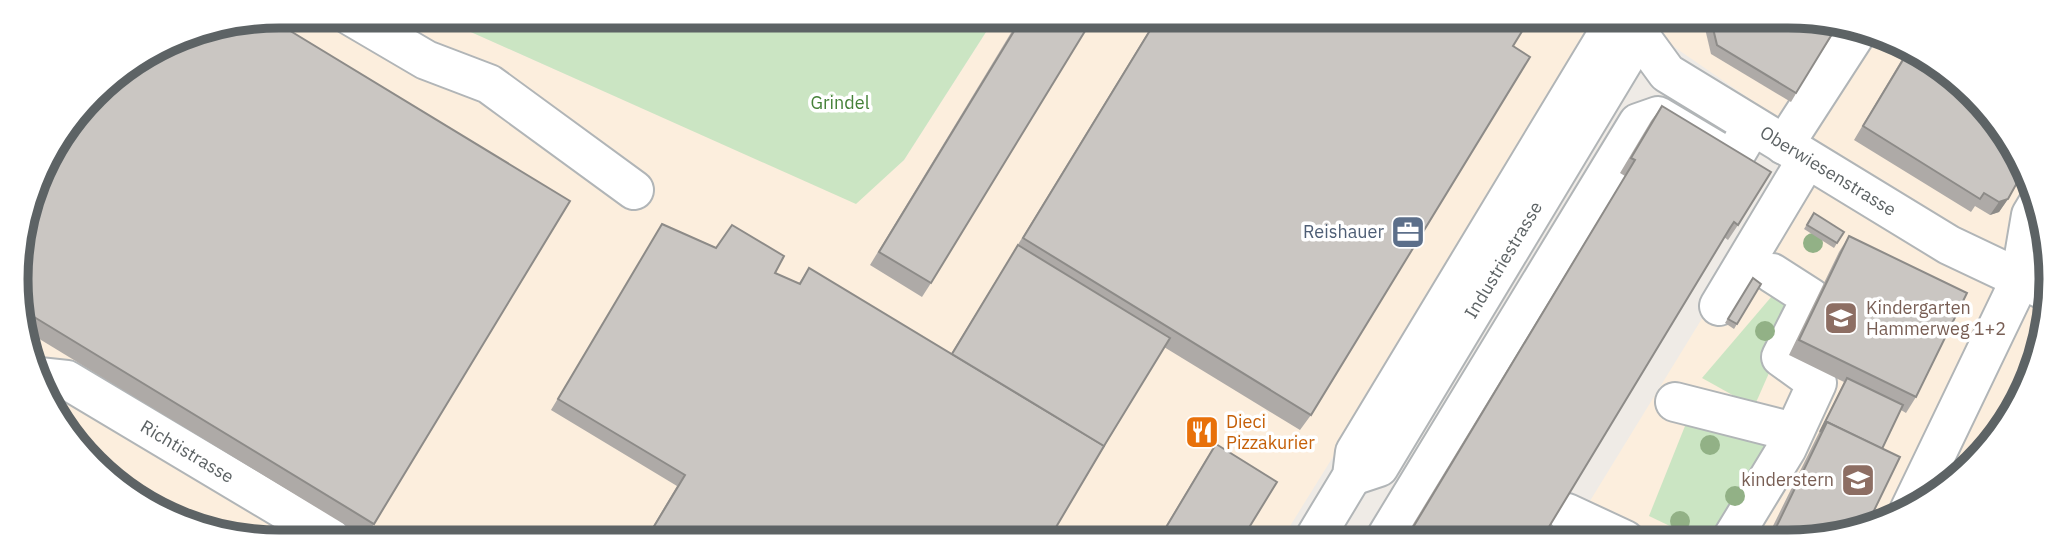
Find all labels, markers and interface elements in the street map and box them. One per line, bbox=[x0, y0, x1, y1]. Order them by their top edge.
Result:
park label: Grindel bbox=[810, 91, 870, 114]
street label: Oberwiesenstrasse bbox=[1756, 120, 1901, 221]
street label: Industriestrasse bbox=[1459, 197, 1547, 323]
office icon: Reishauer bbox=[1389, 213, 1427, 251]
place label: Reishauer bbox=[1303, 220, 1384, 243]
place label: Kindergarten Hammerweg 1+2 bbox=[1866, 296, 2006, 340]
school or university icon: Kindergarten Hammerweg 1+2 bbox=[1822, 299, 1860, 337]
place label: Dieci Pizzakurier bbox=[1226, 410, 1315, 454]
restaurant icon: Dieci Pizzakurier bbox=[1183, 413, 1221, 451]
street label: Richtistrasse bbox=[137, 415, 238, 488]
school or university icon: kinderstern bbox=[1839, 461, 1877, 499]
place label: kinderstern bbox=[1741, 468, 1834, 491]

